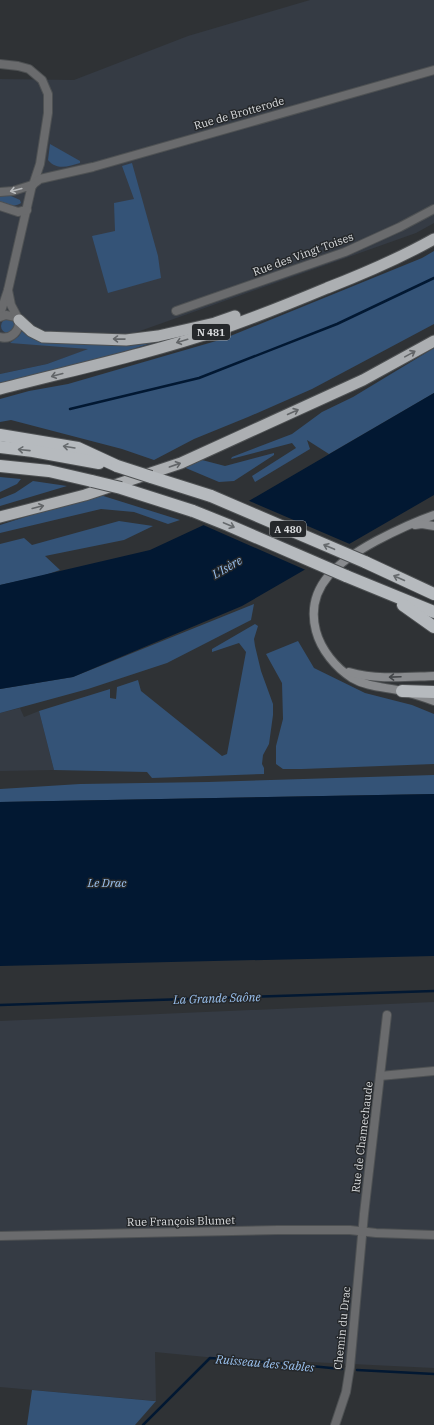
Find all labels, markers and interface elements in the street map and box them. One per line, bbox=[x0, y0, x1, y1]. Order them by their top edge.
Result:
street label: Rue de Brotterode bbox=[192, 93, 286, 133]
one-way arrow bbox=[10, 187, 23, 194]
street label: Rue des Vingt Toises bbox=[251, 229, 355, 279]
road number: N 481 bbox=[192, 324, 230, 340]
one-way arrow bbox=[113, 336, 126, 343]
one-way arrow bbox=[176, 338, 189, 345]
one-way arrow bbox=[404, 350, 416, 358]
one-way arrow bbox=[51, 371, 64, 379]
one-way arrow bbox=[287, 408, 299, 415]
one-way arrow bbox=[62, 443, 75, 451]
one-way arrow bbox=[18, 446, 31, 453]
one-way arrow bbox=[168, 461, 181, 468]
one-way arrow bbox=[31, 503, 44, 511]
road number: A 480 bbox=[270, 521, 306, 537]
one-way arrow bbox=[222, 522, 234, 529]
one-way arrow bbox=[323, 543, 335, 550]
water label: L'Isère bbox=[208, 552, 245, 582]
one-way arrow bbox=[394, 574, 406, 581]
one-way arrow bbox=[389, 674, 402, 681]
water label: Le Drac bbox=[87, 875, 127, 890]
water label: La Grande Saône bbox=[172, 989, 262, 1007]
street label: Rue de Chamechaude bbox=[348, 1080, 376, 1193]
street label: Rue François Blumet bbox=[127, 1213, 235, 1229]
street label: Chemin du Drac bbox=[331, 1285, 353, 1370]
water label: Ruisseau des Sables bbox=[214, 1351, 316, 1375]

